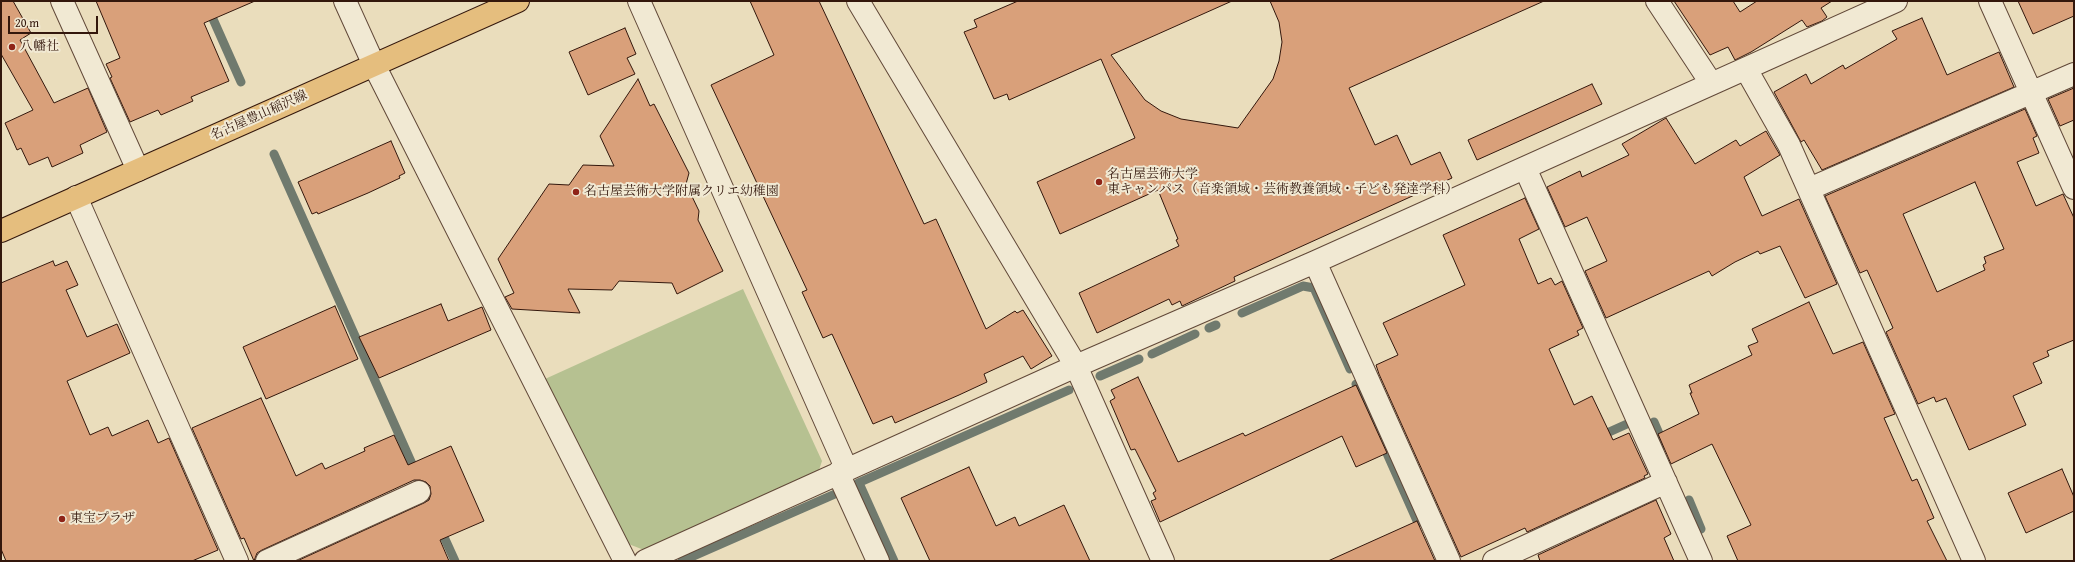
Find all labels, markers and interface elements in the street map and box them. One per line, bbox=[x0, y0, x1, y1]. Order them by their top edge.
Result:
scale bar bbox=[10, 8, 100, 34]
text: 20 m bbox=[15, 14, 39, 31]
place label: 八幡社 bbox=[20, 39, 59, 55]
marker: 八幡社 bbox=[7, 42, 17, 52]
street label: 名古屋豊山稲沢線 bbox=[208, 88, 310, 144]
place label: 名古屋芸術大学 東キャンパス（音楽領域・芸術教養領域・子ども発達学科） bbox=[1107, 167, 1458, 198]
marker: 名古屋芸術大学 東キャンパス（音楽領域・芸術教養領域・子ども発達学科） bbox=[1094, 177, 1104, 187]
place label: 名古屋芸術大学附属クリエ幼稚園 bbox=[584, 184, 779, 200]
marker: 名古屋芸術大学附属クリエ幼稚園 bbox=[571, 187, 581, 197]
place label: 東宝プラザ bbox=[70, 511, 135, 527]
marker: 東宝プラザ bbox=[57, 514, 67, 524]

